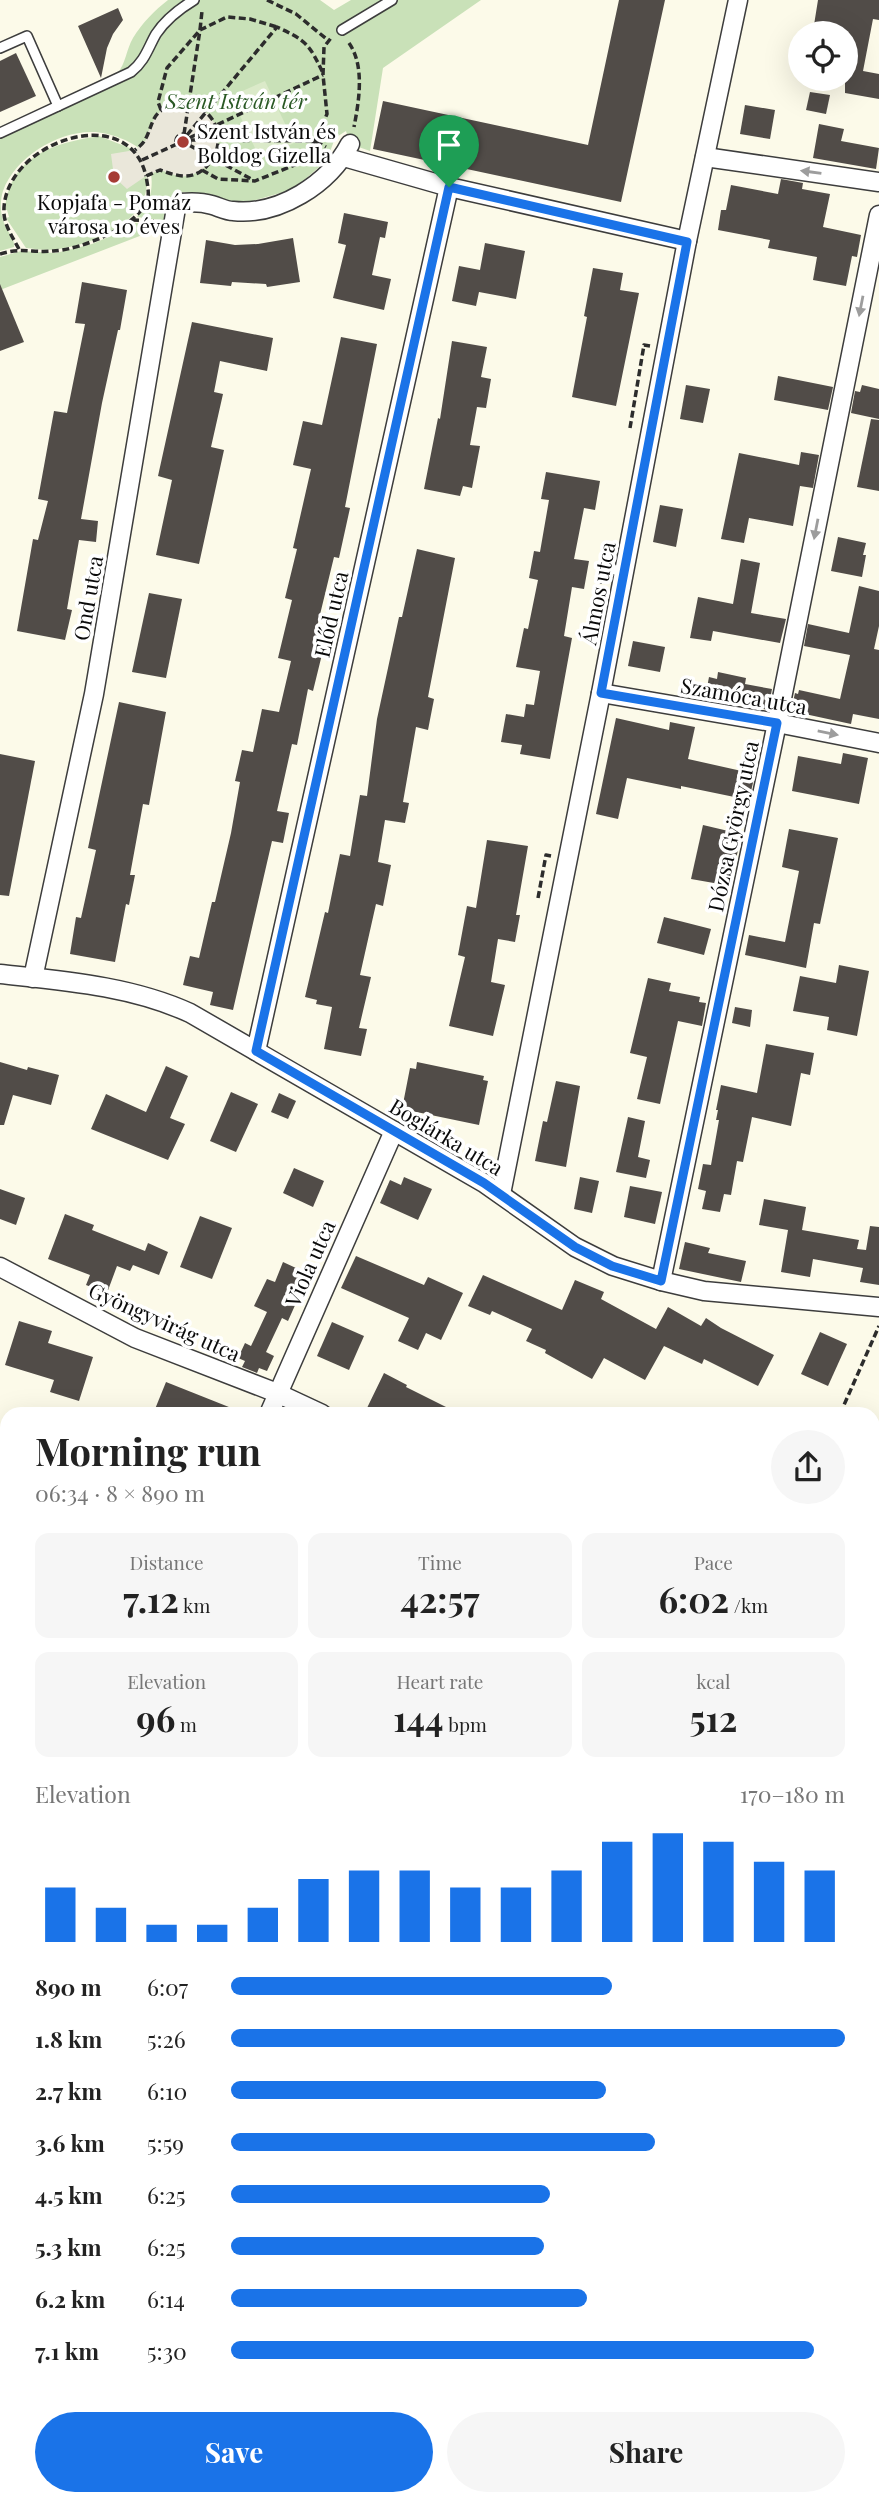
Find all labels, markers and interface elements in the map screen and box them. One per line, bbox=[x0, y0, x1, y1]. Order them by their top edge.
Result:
map controls bbox=[788, 21, 858, 91]
button: locate bbox=[788, 21, 858, 91]
park label: Szent István tér bbox=[164, 86, 308, 114]
pin bbox=[419, 115, 479, 187]
place label: Szent István és Boldog Gizella bbox=[197, 116, 336, 168]
icon: arrive bbox=[430, 126, 468, 164]
marker: Szent István és Boldog Gizella bbox=[175, 134, 191, 150]
one-way arrow bbox=[800, 166, 822, 177]
marker: Kopjafa - Pomáz városa 10 éves bbox=[106, 169, 122, 185]
place label: Kopjafa - Pomáz városa 10 éves bbox=[37, 187, 191, 239]
one-way arrow bbox=[855, 295, 866, 317]
one-way arrow bbox=[810, 518, 821, 540]
street label: Álmos utca bbox=[573, 539, 621, 648]
street label: Ond utca bbox=[66, 553, 108, 643]
street label: Előd utca bbox=[306, 568, 354, 660]
street label: Szamóca utca bbox=[679, 670, 810, 720]
one-way arrow bbox=[817, 727, 839, 738]
street label: Dózsa György utca bbox=[700, 738, 764, 914]
street label: Boglárka utca bbox=[385, 1091, 510, 1181]
street label: Viola utca bbox=[277, 1215, 341, 1312]
street label: Gyöngyvirág utca bbox=[85, 1275, 246, 1367]
text: Morning run bbox=[35, 1425, 261, 1476]
button: share bbox=[771, 1430, 845, 1504]
text: 06:34 · 8 × 890 m bbox=[35, 1477, 205, 1508]
text: Distance bbox=[130, 1549, 204, 1575]
text: Time bbox=[418, 1549, 462, 1575]
text: Pace bbox=[694, 1549, 733, 1575]
text: 7.12 bbox=[123, 1575, 179, 1622]
text: 42:57 bbox=[401, 1575, 479, 1622]
text: 6:02 bbox=[658, 1575, 729, 1622]
text: km bbox=[179, 1592, 210, 1618]
text: /km bbox=[729, 1592, 768, 1618]
text: Elevation bbox=[127, 1668, 206, 1694]
text: Heart rate bbox=[397, 1668, 483, 1694]
text: kcal bbox=[696, 1668, 730, 1694]
text: 96 bbox=[136, 1694, 175, 1741]
text: 144 bbox=[393, 1694, 444, 1741]
text: 512 bbox=[689, 1694, 737, 1741]
text: m bbox=[175, 1711, 197, 1737]
text: bpm bbox=[444, 1711, 487, 1737]
text: Elevation bbox=[35, 1778, 131, 1809]
text: 170–180 m bbox=[740, 1778, 845, 1809]
text: 890 m bbox=[35, 1971, 102, 2002]
text: 6:07 bbox=[147, 1971, 188, 2002]
text: 1.8 km bbox=[35, 2023, 102, 2054]
text: 5:26 bbox=[147, 2023, 186, 2054]
text: 2.7 km bbox=[35, 2075, 102, 2106]
text: 6:10 bbox=[147, 2075, 187, 2106]
text: 3.6 km bbox=[35, 2127, 105, 2158]
text: 5:59 bbox=[147, 2127, 184, 2158]
text: 4.5 km bbox=[35, 2179, 103, 2210]
text: 6:25 bbox=[147, 2179, 186, 2210]
text: 5.3 km bbox=[35, 2231, 101, 2262]
text: 6:25 bbox=[147, 2231, 186, 2262]
text: 6.2 km bbox=[35, 2283, 105, 2314]
text: 6:14 bbox=[147, 2283, 185, 2314]
text: 7.1 km bbox=[35, 2335, 99, 2366]
text: 5:30 bbox=[147, 2335, 187, 2366]
button: Save bbox=[35, 2412, 433, 2492]
button: Share bbox=[447, 2412, 845, 2492]

